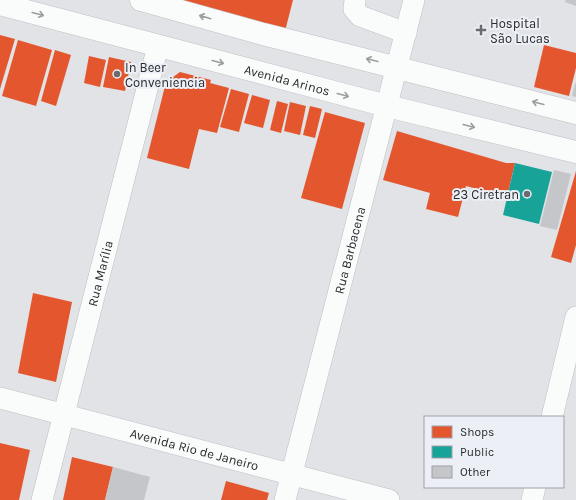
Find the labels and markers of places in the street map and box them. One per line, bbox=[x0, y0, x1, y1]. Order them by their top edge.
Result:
place label: Hospital São Lucas bbox=[490, 16, 550, 46]
marker: Hospital São Lucas bbox=[475, 24, 487, 36]
place label: In Beer Conveniencia bbox=[125, 60, 205, 90]
marker: In Beer Conveniencia bbox=[112, 69, 122, 79]
place label: 23 Ciretran bbox=[453, 187, 519, 202]
marker: 23 Ciretran bbox=[522, 189, 532, 199]

